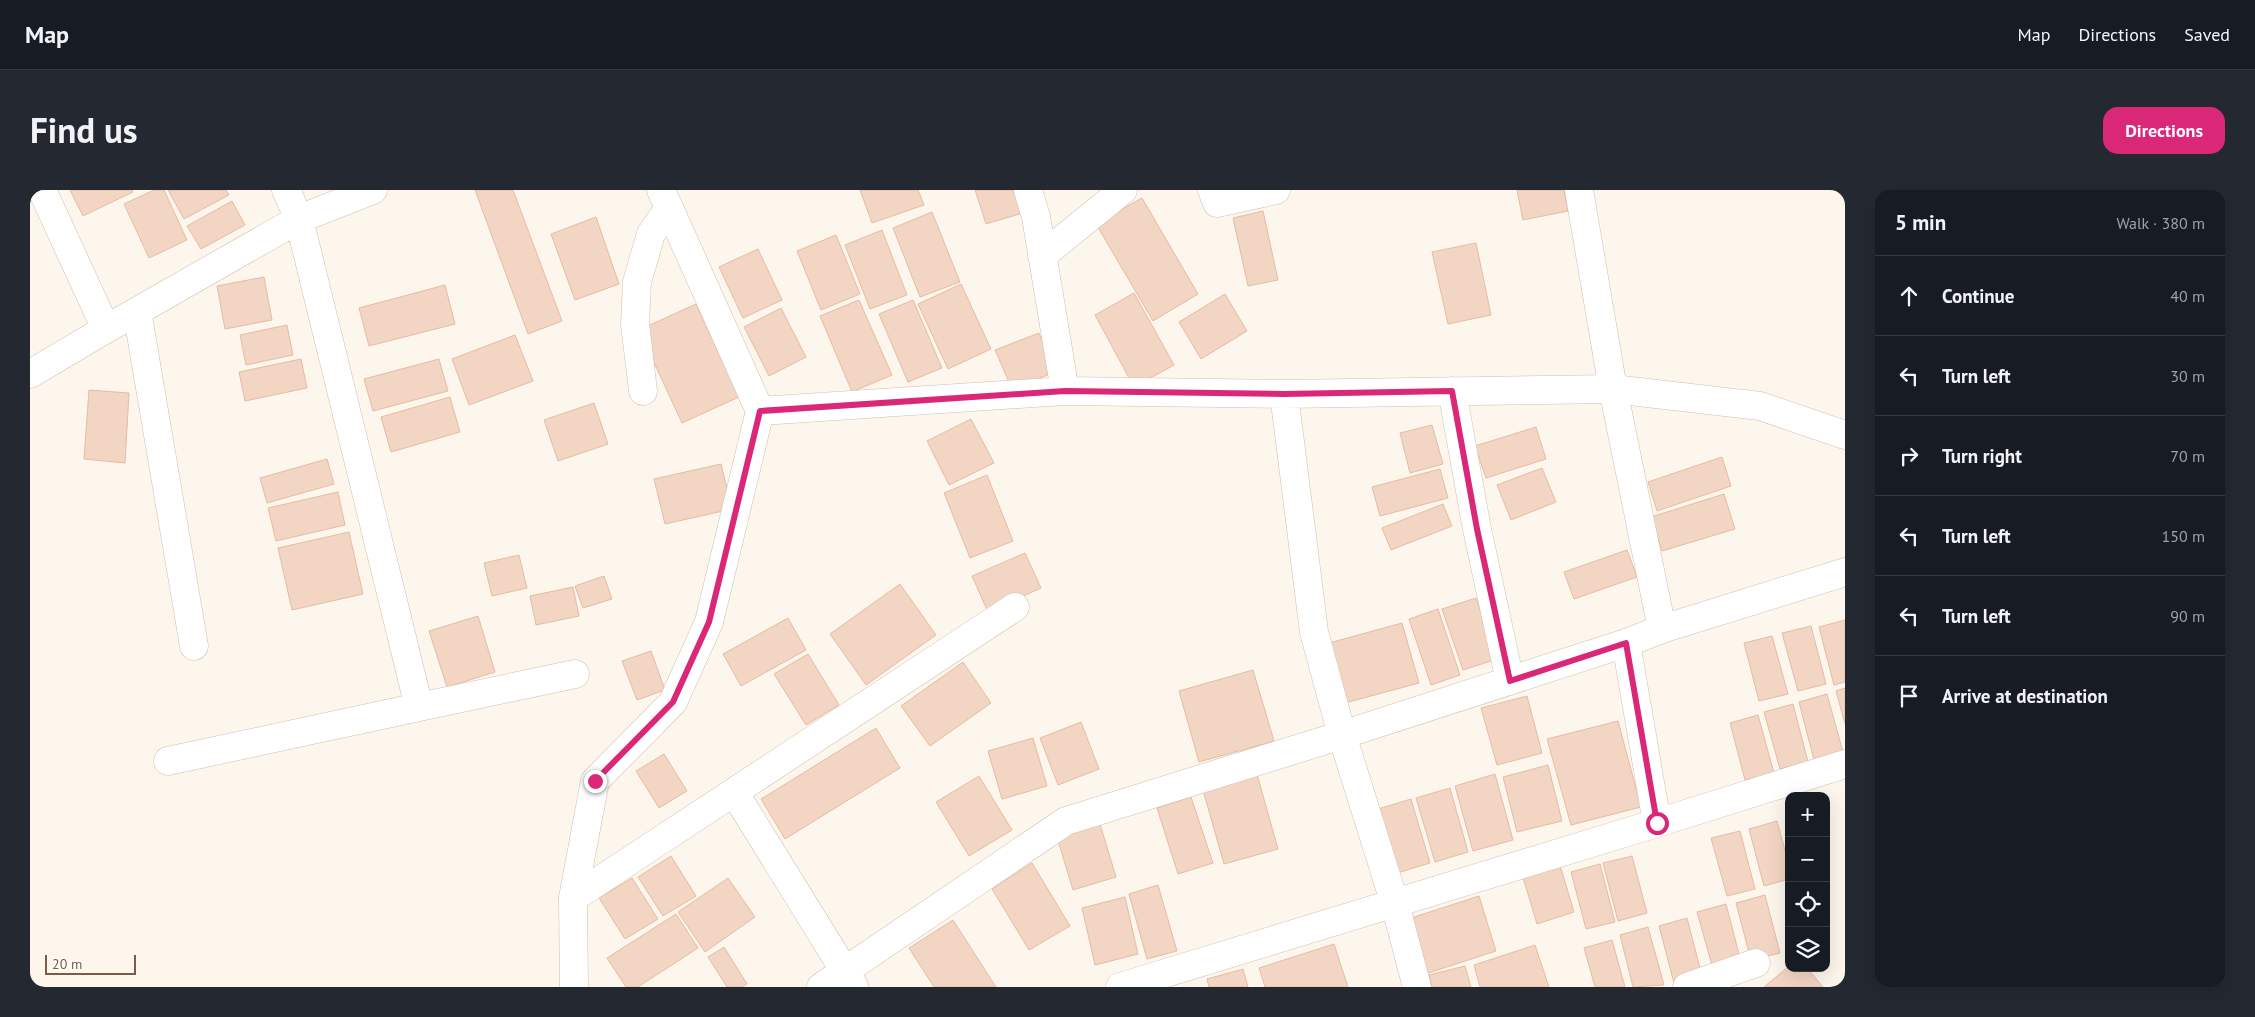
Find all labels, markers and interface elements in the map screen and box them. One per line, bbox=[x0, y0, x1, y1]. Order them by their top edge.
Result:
text: Map bbox=[25, 19, 69, 50]
text: Map bbox=[2018, 23, 2050, 46]
text: Directions bbox=[2078, 23, 2156, 46]
text: Saved bbox=[2184, 23, 2230, 46]
text: Find us bbox=[30, 107, 138, 153]
button: Directions bbox=[2103, 107, 2225, 154]
text: 5 min bbox=[1895, 209, 1946, 236]
text: Walk · 380 m bbox=[2116, 213, 2205, 233]
icon: ahead bbox=[1895, 282, 1923, 310]
text: Continue bbox=[1942, 284, 2014, 308]
text: 40 m bbox=[2170, 286, 2205, 306]
icon: left bbox=[1895, 362, 1923, 390]
text: Turn left bbox=[1942, 364, 2011, 388]
text: 30 m bbox=[2170, 366, 2205, 386]
icon: right bbox=[1895, 442, 1923, 470]
text: Turn right bbox=[1942, 444, 2022, 468]
text: 70 m bbox=[2170, 446, 2205, 466]
icon: left bbox=[1895, 522, 1923, 550]
text: Turn left bbox=[1942, 524, 2011, 548]
text: 150 m bbox=[2162, 526, 2205, 546]
icon: left bbox=[1895, 602, 1923, 630]
text: Turn left bbox=[1942, 604, 2011, 628]
text: 90 m bbox=[2170, 606, 2205, 626]
icon: arrive bbox=[1895, 682, 1923, 710]
text: Arrive at destination bbox=[1942, 684, 2108, 708]
route end bbox=[584, 770, 607, 793]
map controls bbox=[1785, 792, 1830, 972]
button: + bbox=[1785, 792, 1830, 837]
route start bbox=[1646, 812, 1669, 835]
button: − bbox=[1785, 837, 1830, 882]
button: locate bbox=[1785, 882, 1830, 927]
button: layers bbox=[1785, 927, 1830, 972]
scale bar bbox=[45, 952, 136, 975]
text: 20 m bbox=[52, 955, 82, 973]

